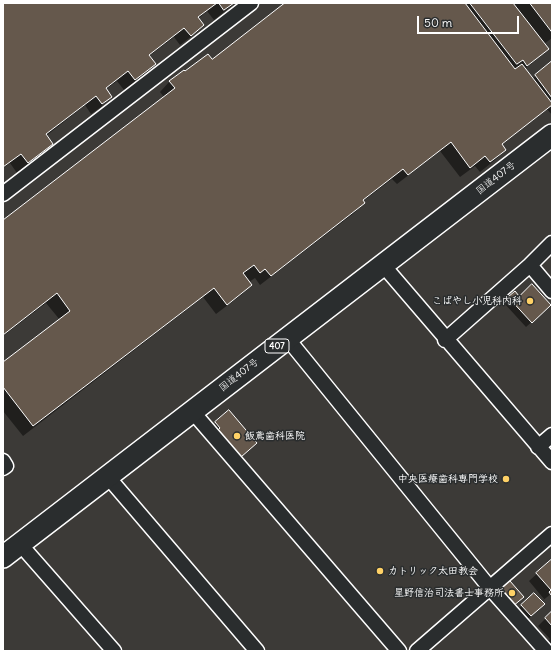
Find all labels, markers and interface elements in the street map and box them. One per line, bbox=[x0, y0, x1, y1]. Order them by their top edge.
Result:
scale bar bbox=[419, 8, 521, 34]
text: 50 m bbox=[424, 15, 452, 30]
street label: 国道407号 bbox=[474, 159, 518, 197]
place label: こばやし小児科内科 bbox=[432, 295, 522, 307]
marker: こばやし小児科内科 bbox=[525, 296, 535, 306]
road number: 407 bbox=[265, 339, 289, 353]
street label: 国道407号 bbox=[217, 356, 261, 394]
place label: 飯鳶歯科医院 bbox=[245, 430, 305, 442]
marker: 飯鳶歯科医院 bbox=[232, 431, 242, 441]
place label: 中央医療歯科専門学校 bbox=[398, 473, 498, 485]
marker: 中央医療歯科専門学校 bbox=[501, 474, 511, 484]
place label: カトリック太田教会 bbox=[388, 565, 478, 577]
marker: カトリック太田教会 bbox=[375, 566, 385, 576]
place label: 星野信治司法書士事務所 bbox=[394, 587, 504, 599]
marker: 星野信治司法書士事務所 bbox=[507, 588, 517, 598]

